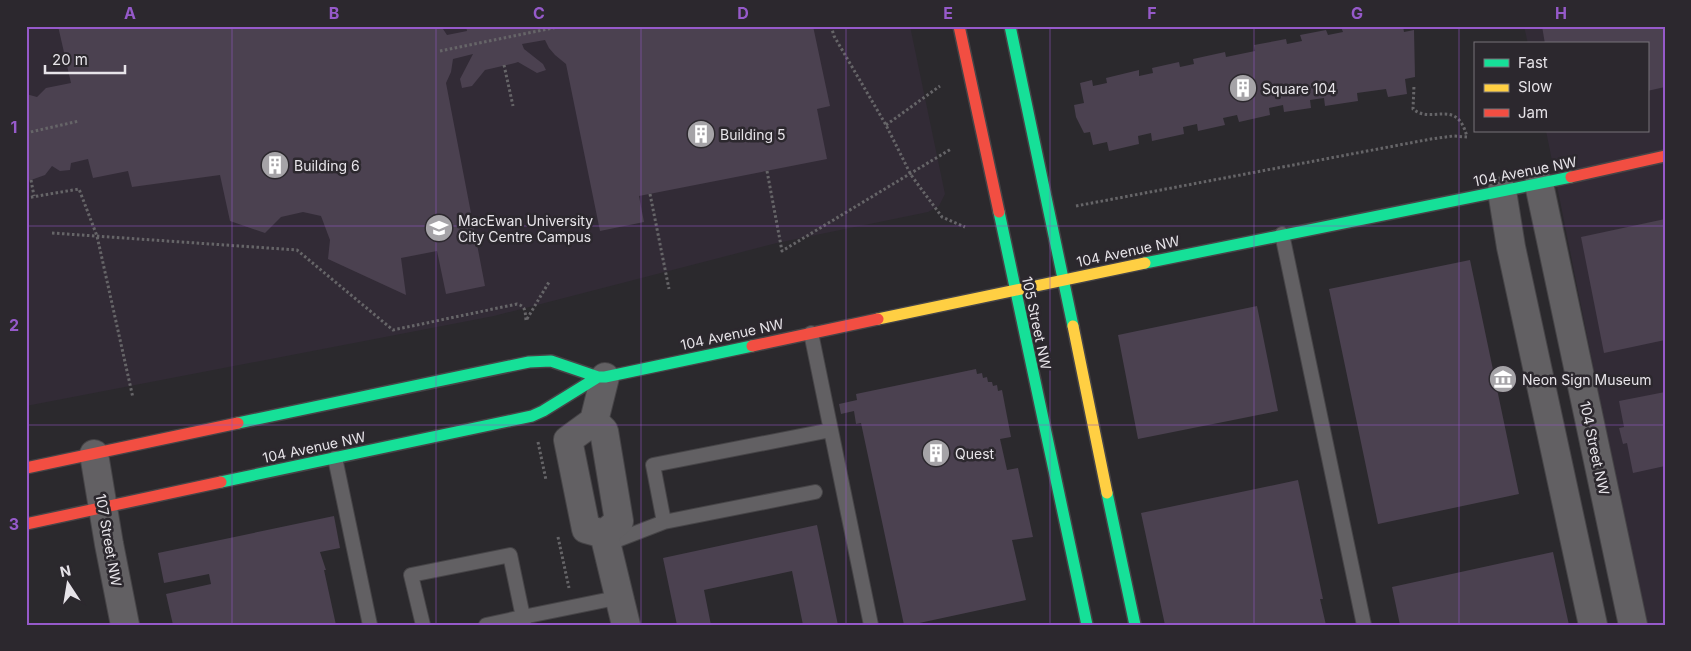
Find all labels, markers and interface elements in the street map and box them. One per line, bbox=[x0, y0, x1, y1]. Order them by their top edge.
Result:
text: A bbox=[124, 3, 136, 23]
text: B bbox=[329, 3, 339, 23]
text: C bbox=[533, 3, 545, 23]
text: D bbox=[737, 3, 749, 23]
text: E bbox=[943, 3, 953, 23]
text: F bbox=[1147, 3, 1157, 23]
text: G bbox=[1351, 3, 1363, 23]
text: H bbox=[1555, 3, 1567, 23]
scale bar bbox=[45, 42, 125, 74]
legend bbox=[1474, 42, 1648, 132]
text: 20 m bbox=[52, 50, 88, 69]
text: Fast bbox=[1518, 53, 1548, 72]
building icon: Square 104 bbox=[1228, 73, 1258, 103]
text: Slow bbox=[1518, 77, 1552, 96]
place label: Square 104 bbox=[1262, 80, 1336, 97]
text: Jam bbox=[1518, 103, 1548, 122]
text: 1 bbox=[11, 117, 17, 137]
building icon: Building 5 bbox=[686, 119, 716, 149]
place label: Building 5 bbox=[720, 126, 786, 143]
building icon: Building 6 bbox=[260, 150, 290, 180]
street label: 104 Avenue NW bbox=[1472, 153, 1578, 189]
place label: Building 6 bbox=[294, 157, 360, 174]
place label: MacEwan University City Centre Campus bbox=[458, 212, 593, 245]
school or university icon: MacEwan University City Centre Campus bbox=[424, 213, 454, 243]
street label: 104 Avenue NW bbox=[1075, 232, 1181, 270]
street label: 105 Street NW bbox=[1019, 275, 1055, 371]
text: 2 bbox=[9, 315, 19, 335]
street label: 104 Avenue NW bbox=[679, 315, 785, 353]
museum icon: Neon Sign Museum bbox=[1488, 364, 1518, 394]
place label: Neon Sign Museum bbox=[1522, 371, 1652, 388]
street label: 104 Street NW bbox=[1577, 400, 1613, 497]
street label: 104 Avenue NW bbox=[261, 428, 367, 466]
building icon: Quest bbox=[921, 438, 951, 468]
place label: Quest bbox=[955, 445, 995, 462]
street label: 107 Street NW bbox=[92, 492, 126, 588]
text: 3 bbox=[9, 514, 19, 534]
north arrow bbox=[42, 558, 92, 608]
text: N bbox=[58, 561, 72, 580]

